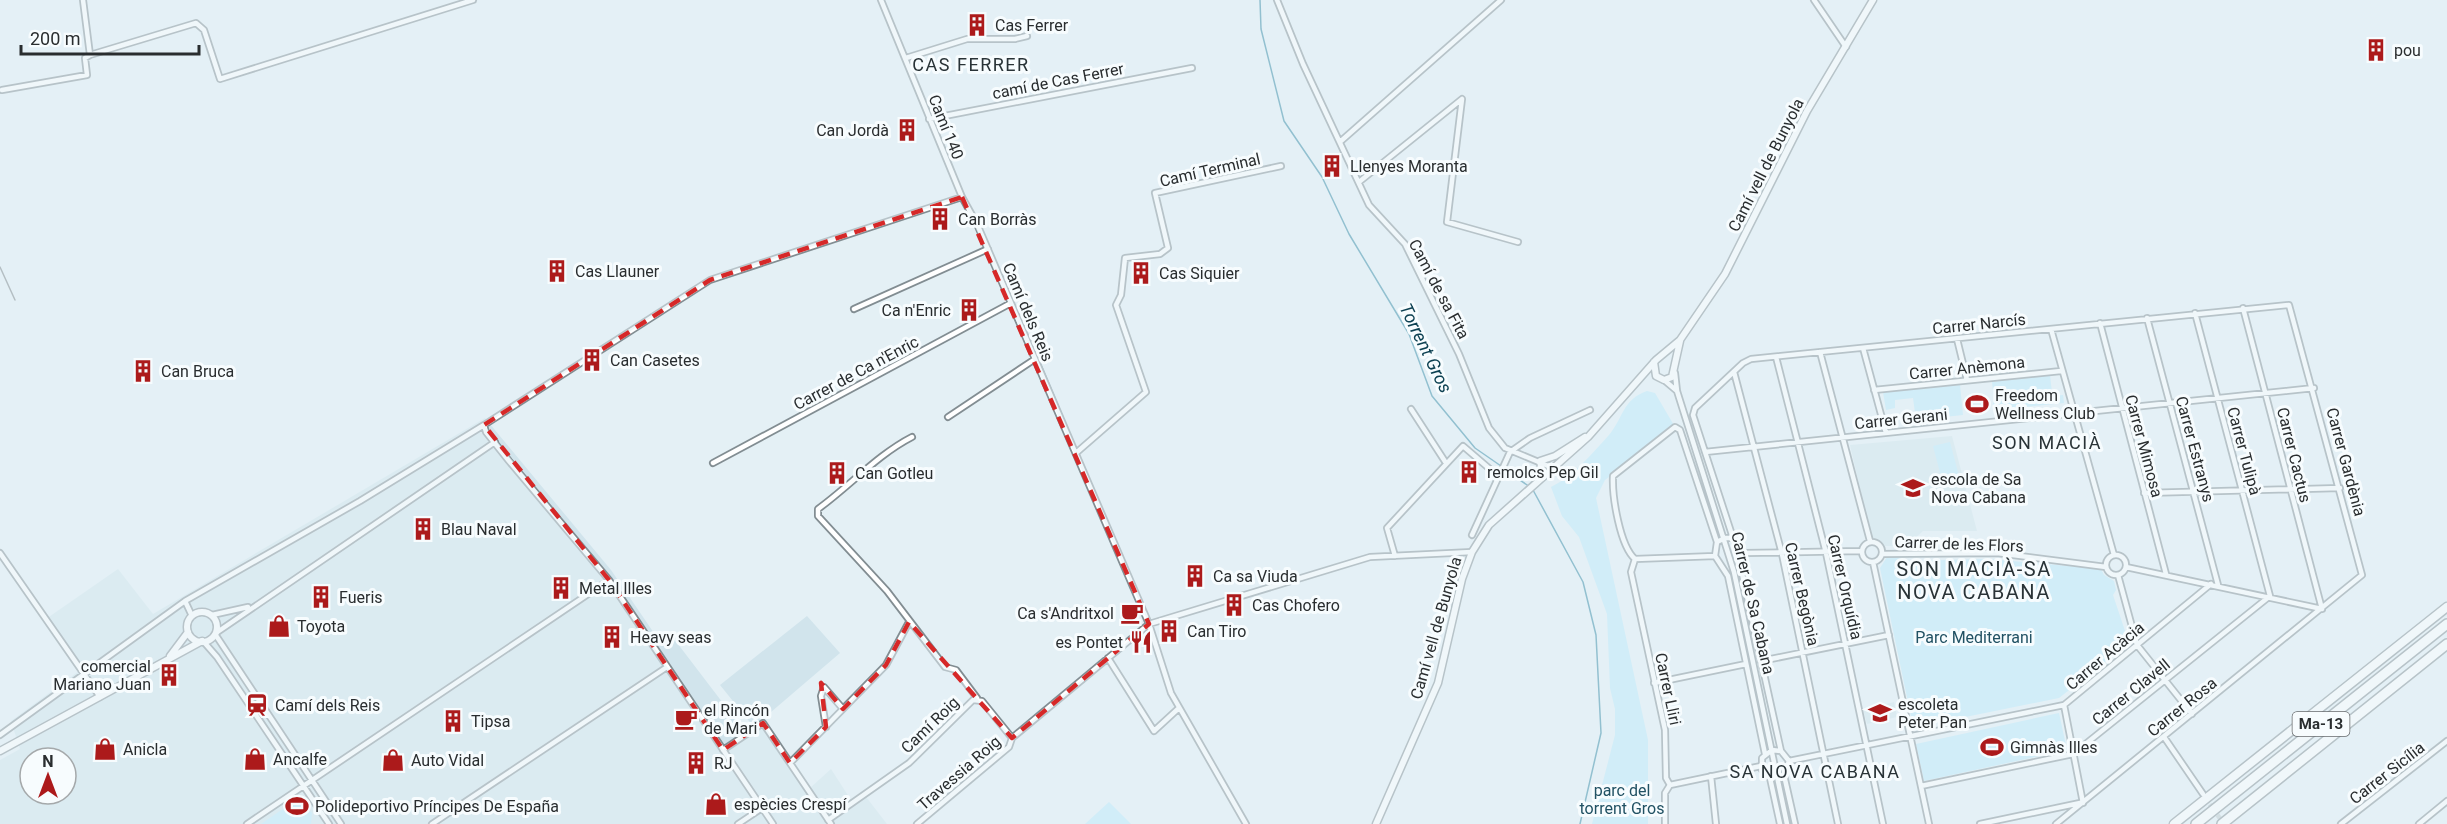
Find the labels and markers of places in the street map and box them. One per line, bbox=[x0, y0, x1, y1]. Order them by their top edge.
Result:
building icon: Cas Ferrer bbox=[964, 12, 990, 38]
place label: Cas Ferrer bbox=[995, 16, 1069, 35]
building icon: pou bbox=[2363, 37, 2389, 63]
place label: pou bbox=[2394, 41, 2421, 60]
building icon: Can Jordà bbox=[894, 117, 920, 143]
place label: Can Jordà bbox=[816, 121, 889, 140]
building icon: Llenyes Moranta bbox=[1319, 153, 1345, 179]
place label: Llenyes Moranta bbox=[1350, 157, 1468, 176]
building icon: Can Borràs bbox=[927, 206, 953, 232]
place label: Can Borràs bbox=[958, 210, 1037, 229]
building icon: Cas Llauner bbox=[544, 258, 570, 284]
building icon: Cas Siquier bbox=[1128, 260, 1154, 286]
place label: Cas Llauner bbox=[575, 262, 660, 281]
place label: Cas Siquier bbox=[1159, 264, 1240, 283]
building icon: Ca n'Enric bbox=[956, 297, 982, 323]
place label: Ca n'Enric bbox=[881, 301, 951, 320]
building icon: Can Casetes bbox=[579, 347, 605, 373]
place label: Can Casetes bbox=[610, 351, 700, 370]
building icon: Can Bruca bbox=[130, 358, 156, 384]
place label: Can Bruca bbox=[161, 362, 234, 381]
place label: Freedom Wellness Club bbox=[1995, 386, 2095, 423]
sports icon: Freedom Wellness Club bbox=[1964, 391, 1990, 417]
building icon: remolcs Pep Gil bbox=[1456, 459, 1482, 485]
building icon: Can Gotleu bbox=[824, 460, 850, 486]
place label: remolcs Pep Gil bbox=[1487, 463, 1599, 482]
place label: Can Gotleu bbox=[855, 464, 933, 483]
place label: escola de Sa Nova Cabana bbox=[1931, 470, 2026, 507]
school or university icon: escola de Sa Nova Cabana bbox=[1900, 475, 1926, 501]
building icon: Blau Naval bbox=[410, 516, 436, 542]
place label: Blau Naval bbox=[441, 520, 517, 539]
building icon: Ca sa Viuda bbox=[1182, 563, 1208, 589]
place label: Ca sa Viuda bbox=[1213, 567, 1298, 586]
building icon: Metal Illes bbox=[548, 575, 574, 601]
place label: Metal Illes bbox=[579, 579, 652, 598]
building icon: Fueris bbox=[308, 584, 334, 610]
place label: Fueris bbox=[339, 588, 383, 607]
building icon: Cas Chofero bbox=[1221, 592, 1247, 618]
place label: Cas Chofero bbox=[1252, 596, 1340, 615]
cafe icon: Ca s'Andritxol bbox=[1119, 600, 1145, 626]
place label: Ca s'Andritxol bbox=[1017, 604, 1114, 623]
shop icon: Toyota bbox=[266, 613, 292, 639]
place label: Toyota bbox=[297, 617, 345, 636]
building icon: Can Tiro bbox=[1156, 618, 1182, 644]
place label: Can Tiro bbox=[1187, 622, 1246, 641]
building icon: Heavy seas bbox=[599, 624, 625, 650]
place label: Heavy seas bbox=[630, 628, 711, 647]
restaurant icon: es Pontet bbox=[1128, 629, 1154, 655]
place label: es Pontet bbox=[1055, 633, 1123, 652]
place label: comercial Mariano Juan bbox=[53, 657, 151, 694]
building icon: comercial Mariano Juan bbox=[156, 662, 182, 688]
station icon: Camí dels Reis bbox=[244, 692, 270, 718]
place label: escoleta Peter Pan bbox=[1898, 695, 1967, 732]
place label: Camí dels Reis bbox=[275, 696, 380, 715]
school or university icon: escoleta Peter Pan bbox=[1867, 700, 1893, 726]
place label: el Rincón de Mari bbox=[704, 701, 769, 738]
cafe icon: el Rincón de Mari bbox=[673, 706, 699, 732]
building icon: Tipsa bbox=[440, 708, 466, 734]
place label: Tipsa bbox=[471, 712, 510, 731]
sports icon: Gimnàs Illes bbox=[1979, 734, 2005, 760]
shop icon: Anicla bbox=[92, 736, 118, 762]
place label: Gimnàs Illes bbox=[2010, 738, 2097, 757]
place label: Anicla bbox=[123, 740, 167, 759]
shop icon: Ancalfe bbox=[242, 746, 268, 772]
shop icon: Auto Vidal bbox=[380, 747, 406, 773]
place label: Ancalfe bbox=[273, 750, 327, 769]
building icon: RJ bbox=[683, 750, 709, 776]
place label: Auto Vidal bbox=[411, 751, 484, 770]
place label: RJ bbox=[714, 754, 733, 773]
shop icon: espècies Crespí bbox=[703, 791, 729, 817]
sports icon: Polideportivo Príncipes De España bbox=[284, 793, 310, 819]
place label: espècies Crespí bbox=[734, 795, 848, 814]
place label: Polideportivo Príncipes De España bbox=[315, 797, 559, 816]

